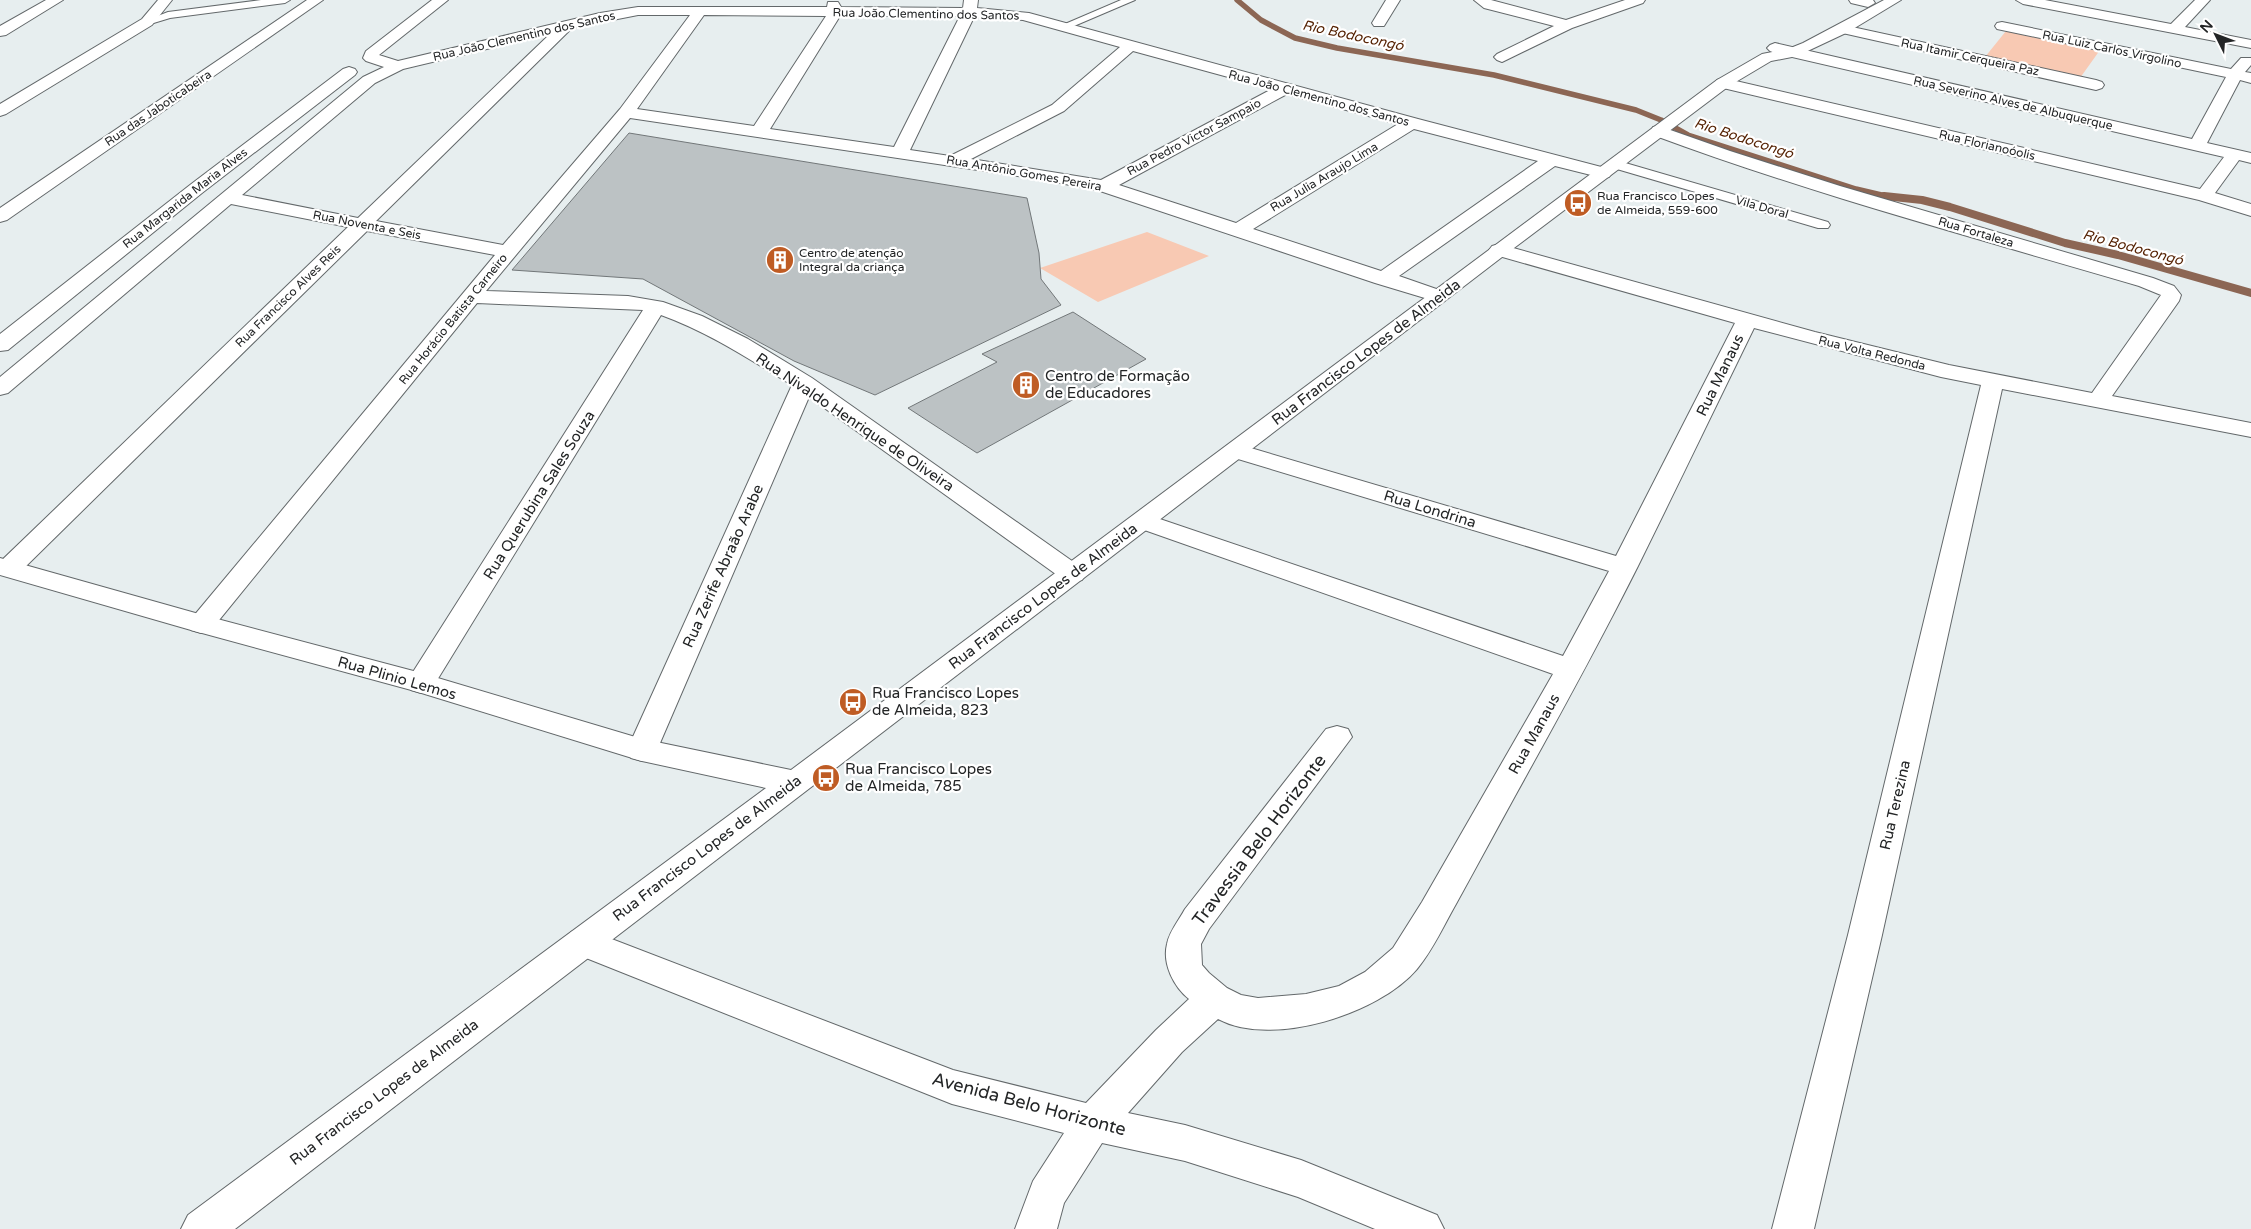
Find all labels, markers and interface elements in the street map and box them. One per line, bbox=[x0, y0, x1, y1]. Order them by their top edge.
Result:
street label: Rua João Clementino dos Santos bbox=[833, 5, 1020, 23]
street label: Rua João Clementino dos Santos bbox=[431, 8, 617, 64]
north arrow bbox=[2191, 10, 2241, 60]
water label: Rio Bodocongó bbox=[1301, 16, 1406, 55]
text: N bbox=[2197, 17, 2217, 37]
street label: Rua Luiz Carlos Virgolino bbox=[2041, 27, 2183, 71]
street label: Rua Itamir Cerqueira Paz bbox=[1900, 35, 2040, 79]
street label: Rua das Jaboticabeira bbox=[102, 67, 214, 149]
street label: Rua João Clementino dos Santos bbox=[1227, 67, 1411, 129]
street label: Rua Severino Alves de Albuquerque bbox=[1912, 73, 2114, 133]
street label: Rua Pedro Victor Sampaio bbox=[1125, 96, 1263, 178]
water label: Rio Bodocongó bbox=[1692, 114, 1797, 163]
street label: Rua Florianoóolis bbox=[1937, 127, 2037, 163]
street label: Rua Julia Araujo Lima bbox=[1268, 139, 1380, 215]
street label: Rua Margarida Maria Alves bbox=[120, 145, 250, 251]
street label: Rua Antônio Gomes Pereira bbox=[945, 152, 1103, 194]
bus stop icon: Rua Francisco Lopes de Almeida, 559-600 bbox=[1563, 188, 1593, 218]
place label: Rua Francisco Lopes de Almeida, 559-600 bbox=[1597, 189, 1718, 217]
street label: Vila Doral bbox=[1734, 193, 1790, 221]
street label: Rua Noventa e Seis bbox=[312, 208, 423, 242]
street label: Rua Fortaleza bbox=[1937, 214, 2015, 250]
water label: Rio Bodocongó bbox=[2081, 226, 2186, 269]
street label: Rua Francisco Alves Reis bbox=[232, 242, 344, 350]
building icon: Centro de atenção Integral da criança bbox=[765, 245, 795, 275]
place label: Centro de atenção Integral da criança bbox=[799, 246, 904, 274]
street label: Rua Horácio Batista Carneiro bbox=[396, 251, 510, 387]
street label: Rua Francisco Lopes de Almeida bbox=[1268, 275, 1464, 429]
street label: Rua Manaus bbox=[1692, 331, 1748, 419]
street label: Rua Volta Redonda bbox=[1817, 333, 1927, 373]
street label: Rua Nivaldo Henrique de Oliveira bbox=[753, 349, 957, 495]
place label: Centro de Formação de Educadores bbox=[1045, 367, 1190, 402]
building icon: Centro de Formação de Educadores bbox=[1011, 370, 1041, 400]
street label: Rua Querubina Sales Souza bbox=[479, 407, 599, 583]
street label: Rua Zerife Abraão Arabe bbox=[679, 482, 767, 650]
street label: Rua Londrina bbox=[1382, 486, 1478, 532]
street label: Rua Francisco Lopes de Almeida bbox=[945, 519, 1141, 673]
street label: Rua Plinio Lemos bbox=[336, 652, 458, 704]
place label: Rua Francisco Lopes de Almeida, 823 bbox=[872, 684, 1019, 719]
bus stop icon: Rua Francisco Lopes de Almeida, 823 bbox=[838, 687, 868, 717]
street label: Rua Manaus bbox=[1505, 691, 1563, 777]
street label: Travessia Belo Horizonte bbox=[1187, 750, 1331, 930]
street label: Rua Terezina bbox=[1876, 758, 1914, 852]
place label: Rua Francisco Lopes de Almeida, 785 bbox=[845, 760, 992, 795]
bus stop icon: Rua Francisco Lopes de Almeida, 785 bbox=[811, 763, 841, 793]
street label: Rua Francisco Lopes de Almeida bbox=[609, 771, 805, 925]
street label: Rua Francisco Lopes de Almeida bbox=[286, 1015, 482, 1169]
street label: Avenida Belo Horizonte bbox=[930, 1068, 1128, 1140]

